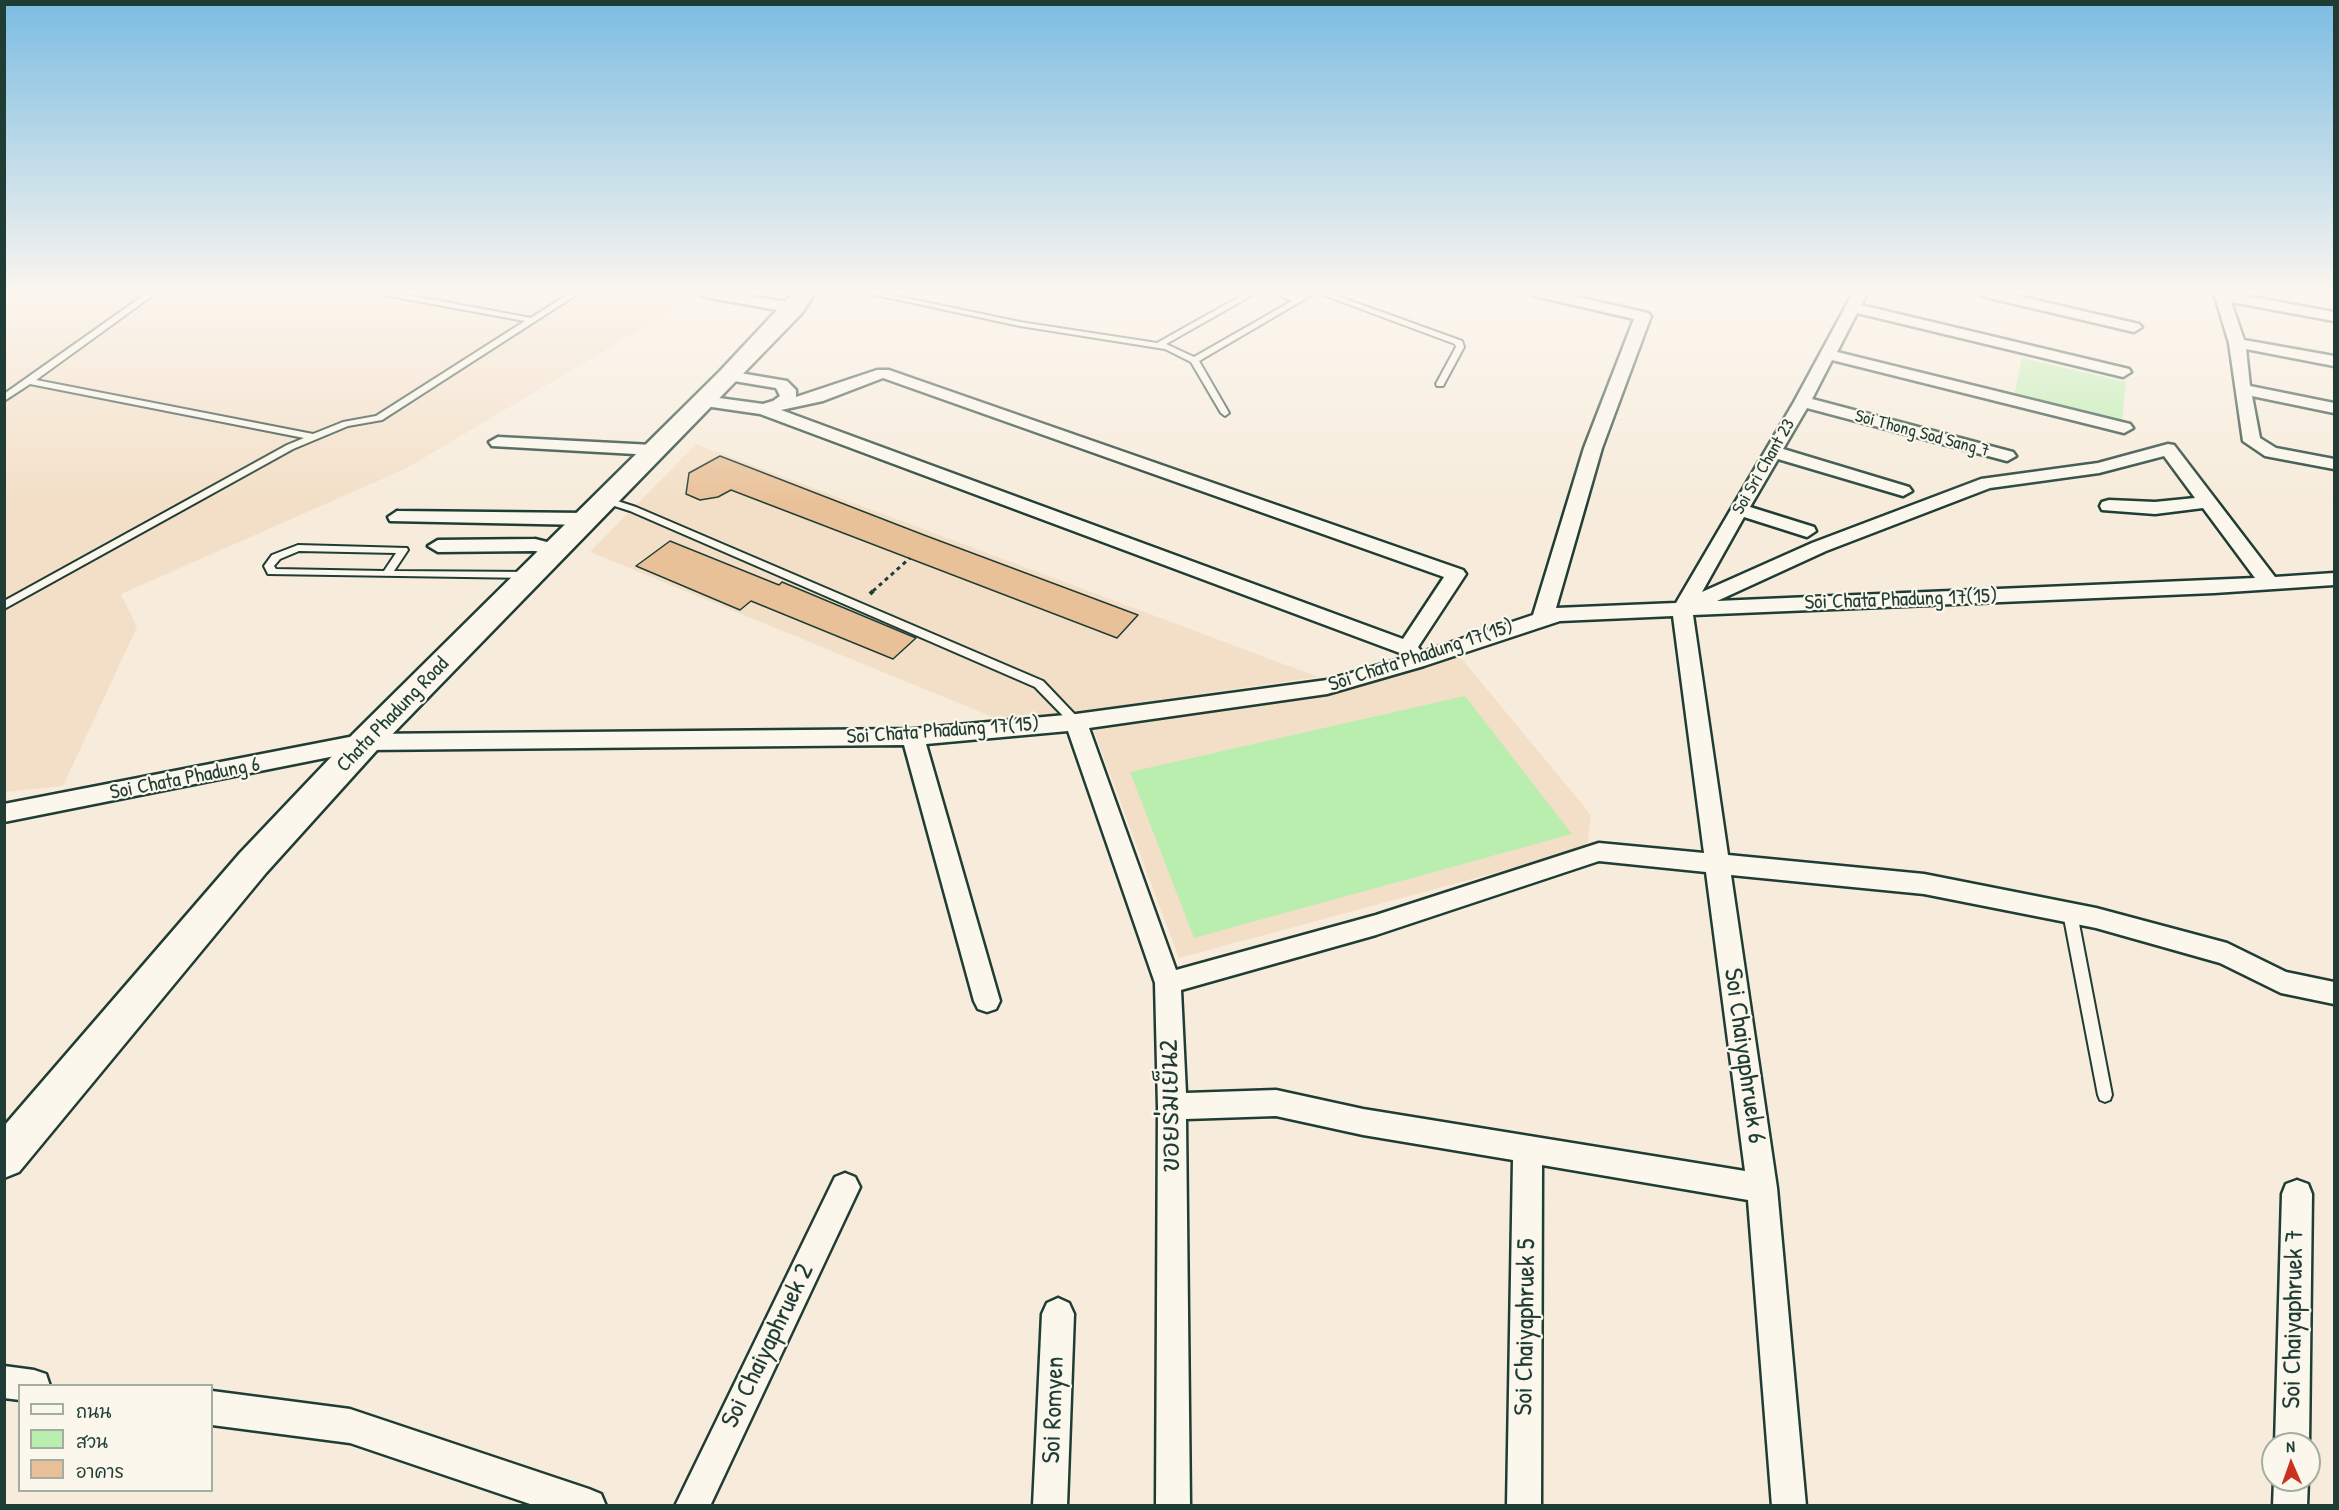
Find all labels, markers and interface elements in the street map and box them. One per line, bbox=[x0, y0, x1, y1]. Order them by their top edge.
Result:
street label: Soi Thong Sod Sang 7 bbox=[1852, 406, 1992, 462]
street label: Soi Sri Chant 23 bbox=[1728, 415, 1800, 519]
street label: Soi Chata Phadung 17(15) bbox=[1804, 584, 1998, 616]
street label: Soi Chata Phadung 17(15) bbox=[1325, 614, 1517, 698]
street label: Chata Phadung Road bbox=[332, 652, 454, 778]
street label: Soi Chata Phadung 17(15) bbox=[846, 712, 1040, 750]
street label: Soi Chata Phadung 6 bbox=[108, 752, 262, 806]
street label: Soi Chaiyaphruek 6 bbox=[1716, 966, 1772, 1146]
street label: ขอยร่มเย็น2 bbox=[1154, 1040, 1188, 1172]
street label: Soi Chaiyaphruek 7 bbox=[2277, 1229, 2311, 1409]
street label: Soi Chaiyaphruek 5 bbox=[1509, 1238, 1543, 1416]
street label: Soi Chaiyaphruek 2 bbox=[715, 1259, 821, 1433]
street label: Soi Romyen bbox=[1037, 1356, 1071, 1464]
legend bbox=[18, 1384, 213, 1492]
text: ถนน bbox=[76, 1399, 111, 1424]
text: สวน bbox=[76, 1429, 108, 1454]
north arrow bbox=[2261, 1432, 2321, 1492]
text: N bbox=[2286, 1435, 2295, 1457]
text: อาคาร bbox=[76, 1459, 124, 1484]

